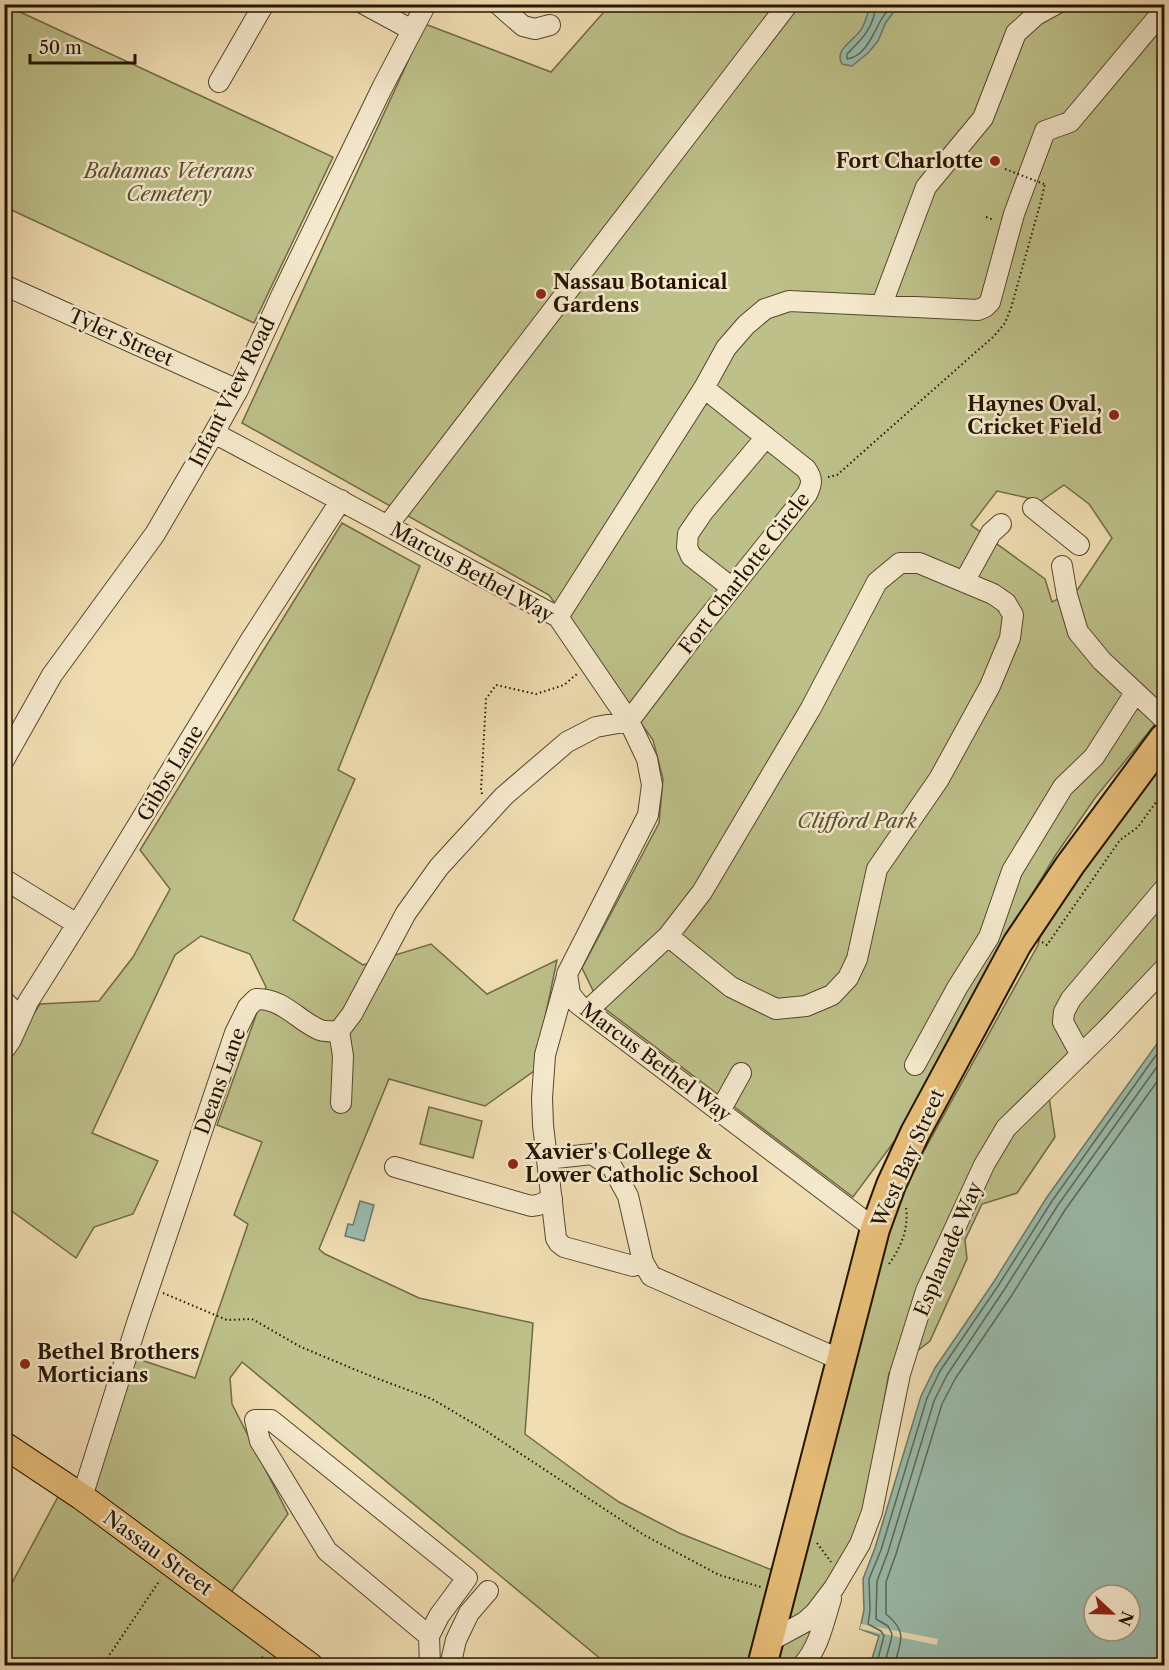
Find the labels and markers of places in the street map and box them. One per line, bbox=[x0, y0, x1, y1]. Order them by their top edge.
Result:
place label: Fort Charlotte bbox=[836, 149, 983, 173]
marker: Fort Charlotte bbox=[988, 154, 1002, 168]
place label: Nassau Botanical Gardens bbox=[553, 270, 728, 317]
marker: Nassau Botanical Gardens bbox=[534, 287, 548, 301]
place label: Haynes Oval, Cricket Field bbox=[967, 392, 1103, 439]
marker: Haynes Oval, Cricket Field bbox=[1107, 408, 1121, 422]
place label: Xavier's College & Lower Catholic School bbox=[524, 1140, 759, 1187]
marker: Xavier's College & Lower Catholic School bbox=[506, 1157, 520, 1171]
place label: Bethel Brothers Morticians bbox=[37, 1340, 200, 1387]
marker: Bethel Brothers Morticians bbox=[18, 1357, 32, 1371]

